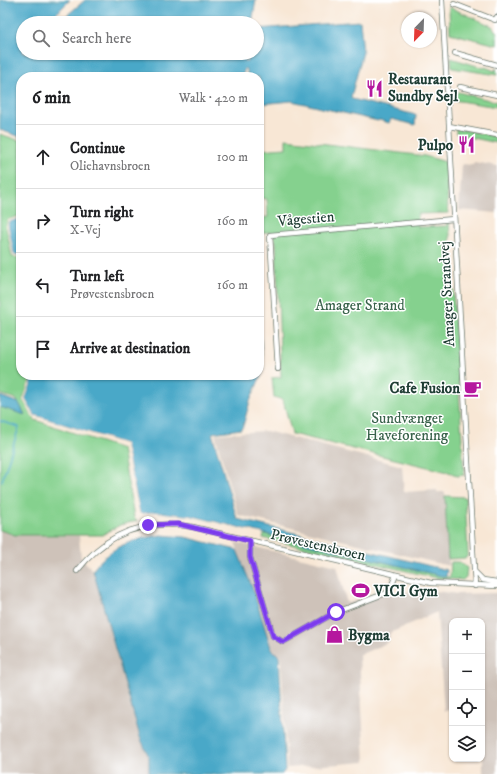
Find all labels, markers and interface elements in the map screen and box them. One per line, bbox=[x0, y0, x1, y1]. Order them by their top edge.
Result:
north arrow bbox=[401, 12, 437, 48]
search box bbox=[16, 16, 264, 60]
icon: search bbox=[30, 27, 52, 49]
text: Search here bbox=[62, 29, 131, 48]
place label: Restaurant Sundby Sejl bbox=[388, 70, 458, 106]
restaurant icon: Restaurant Sundby Sejl bbox=[365, 78, 385, 98]
text: 6 min bbox=[32, 87, 71, 109]
text: Walk · 420 m bbox=[179, 90, 248, 106]
restaurant icon: Pulpo bbox=[456, 135, 476, 155]
place label: Pulpo bbox=[418, 136, 454, 155]
text: Continue bbox=[70, 139, 125, 158]
icon: ahead bbox=[32, 146, 54, 168]
text: 100 m bbox=[217, 149, 248, 165]
text: Oliehavnsbroen bbox=[70, 158, 150, 174]
text: Turn right bbox=[70, 203, 133, 222]
street label: Vågestien bbox=[276, 207, 335, 231]
icon: right bbox=[32, 210, 54, 232]
text: 160 m bbox=[217, 213, 248, 229]
text: X-Vej bbox=[70, 222, 101, 238]
street label: Amager Strandvej bbox=[435, 241, 459, 347]
text: Turn left bbox=[70, 267, 124, 286]
icon: left bbox=[32, 274, 54, 296]
text: 160 m bbox=[217, 277, 248, 293]
text: Prøvestensbroen bbox=[70, 286, 154, 302]
park label: Amager Strand bbox=[315, 296, 405, 315]
icon: arrive bbox=[32, 338, 54, 360]
text: Arrive at destination bbox=[70, 339, 190, 358]
cafe icon: Cafe Fusion bbox=[463, 378, 483, 398]
place label: Cafe Fusion bbox=[389, 379, 460, 398]
park label: Sundvænget Haveforening bbox=[366, 409, 449, 445]
route end bbox=[139, 516, 157, 534]
street label: Prøvestensbroen bbox=[269, 525, 368, 565]
sports icon: VICI Gym bbox=[351, 581, 371, 601]
place label: VICI Gym bbox=[373, 582, 439, 601]
route start bbox=[327, 603, 345, 621]
map controls bbox=[449, 618, 485, 762]
button: + bbox=[449, 618, 485, 654]
shop icon: Bygma bbox=[325, 625, 345, 645]
place label: Bygma bbox=[348, 626, 390, 645]
button: − bbox=[449, 654, 485, 690]
button: locate bbox=[449, 690, 485, 726]
button: layers bbox=[449, 726, 485, 762]

